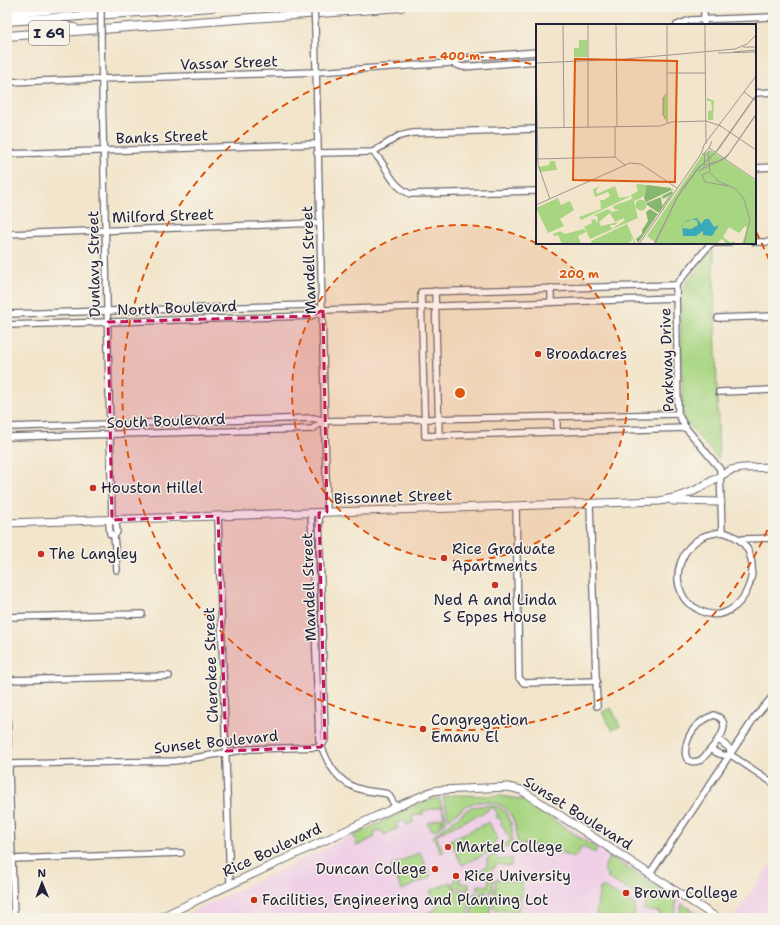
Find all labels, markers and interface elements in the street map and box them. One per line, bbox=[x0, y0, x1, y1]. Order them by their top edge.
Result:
road number: I 69 bbox=[29, 21, 69, 45]
inset map bbox=[536, 24, 756, 244]
text: 400 m bbox=[440, 48, 480, 64]
street label: Vassar Street bbox=[180, 51, 278, 75]
street label: Banks Street bbox=[116, 125, 208, 149]
street label: Milford Street bbox=[112, 204, 214, 228]
street label: Mandell Street bbox=[297, 205, 321, 315]
street label: Dunlavy Street bbox=[83, 210, 105, 318]
text: 200 m bbox=[559, 266, 599, 282]
street label: North Boulevard bbox=[117, 296, 238, 320]
street label: Parkway Drive bbox=[655, 307, 679, 413]
place label: Broadacres bbox=[546, 344, 627, 364]
marker: Broadacres bbox=[533, 349, 543, 359]
centre of rings bbox=[453, 386, 467, 400]
street label: South Boulevard bbox=[106, 409, 226, 433]
place label: Houston Hillel bbox=[101, 478, 203, 498]
marker: Houston Hillel bbox=[88, 483, 98, 493]
street label: Bissonnet Street bbox=[333, 485, 453, 509]
street label: Mandell Street bbox=[297, 532, 321, 642]
place label: Rice Graduate Apartments bbox=[452, 539, 555, 576]
place label: The Langley bbox=[49, 544, 137, 564]
marker: The Langley bbox=[36, 549, 46, 559]
marker: Rice Graduate Apartments bbox=[439, 553, 449, 563]
marker: Ned A and Linda S Eppes House bbox=[490, 580, 500, 590]
place label: Ned A and Linda S Eppes House bbox=[433, 590, 557, 627]
street label: Cherokee Street bbox=[199, 607, 223, 723]
place label: Congregation Emanu El bbox=[431, 710, 528, 747]
marker: Congregation Emanu El bbox=[418, 724, 428, 734]
street label: Sunset Boulevard bbox=[153, 725, 280, 758]
street label: Sunset Boulevard bbox=[520, 771, 637, 855]
street label: Rice Boulevard bbox=[219, 818, 325, 882]
place label: Martel College bbox=[456, 837, 563, 857]
marker: Martel College bbox=[443, 842, 453, 852]
place label: Duncan College bbox=[316, 859, 427, 879]
north arrow bbox=[22, 863, 62, 903]
marker: Duncan College bbox=[430, 864, 440, 874]
text: N bbox=[37, 866, 47, 881]
place label: Rice University bbox=[464, 866, 571, 886]
marker: Rice University bbox=[451, 871, 461, 881]
place label: Brown College bbox=[634, 883, 738, 903]
marker: Brown College bbox=[621, 888, 631, 898]
place label: Facilities, Engineering and Planning Lot bbox=[262, 890, 549, 910]
marker: Facilities, Engineering and Planning Lot bbox=[249, 895, 259, 905]

